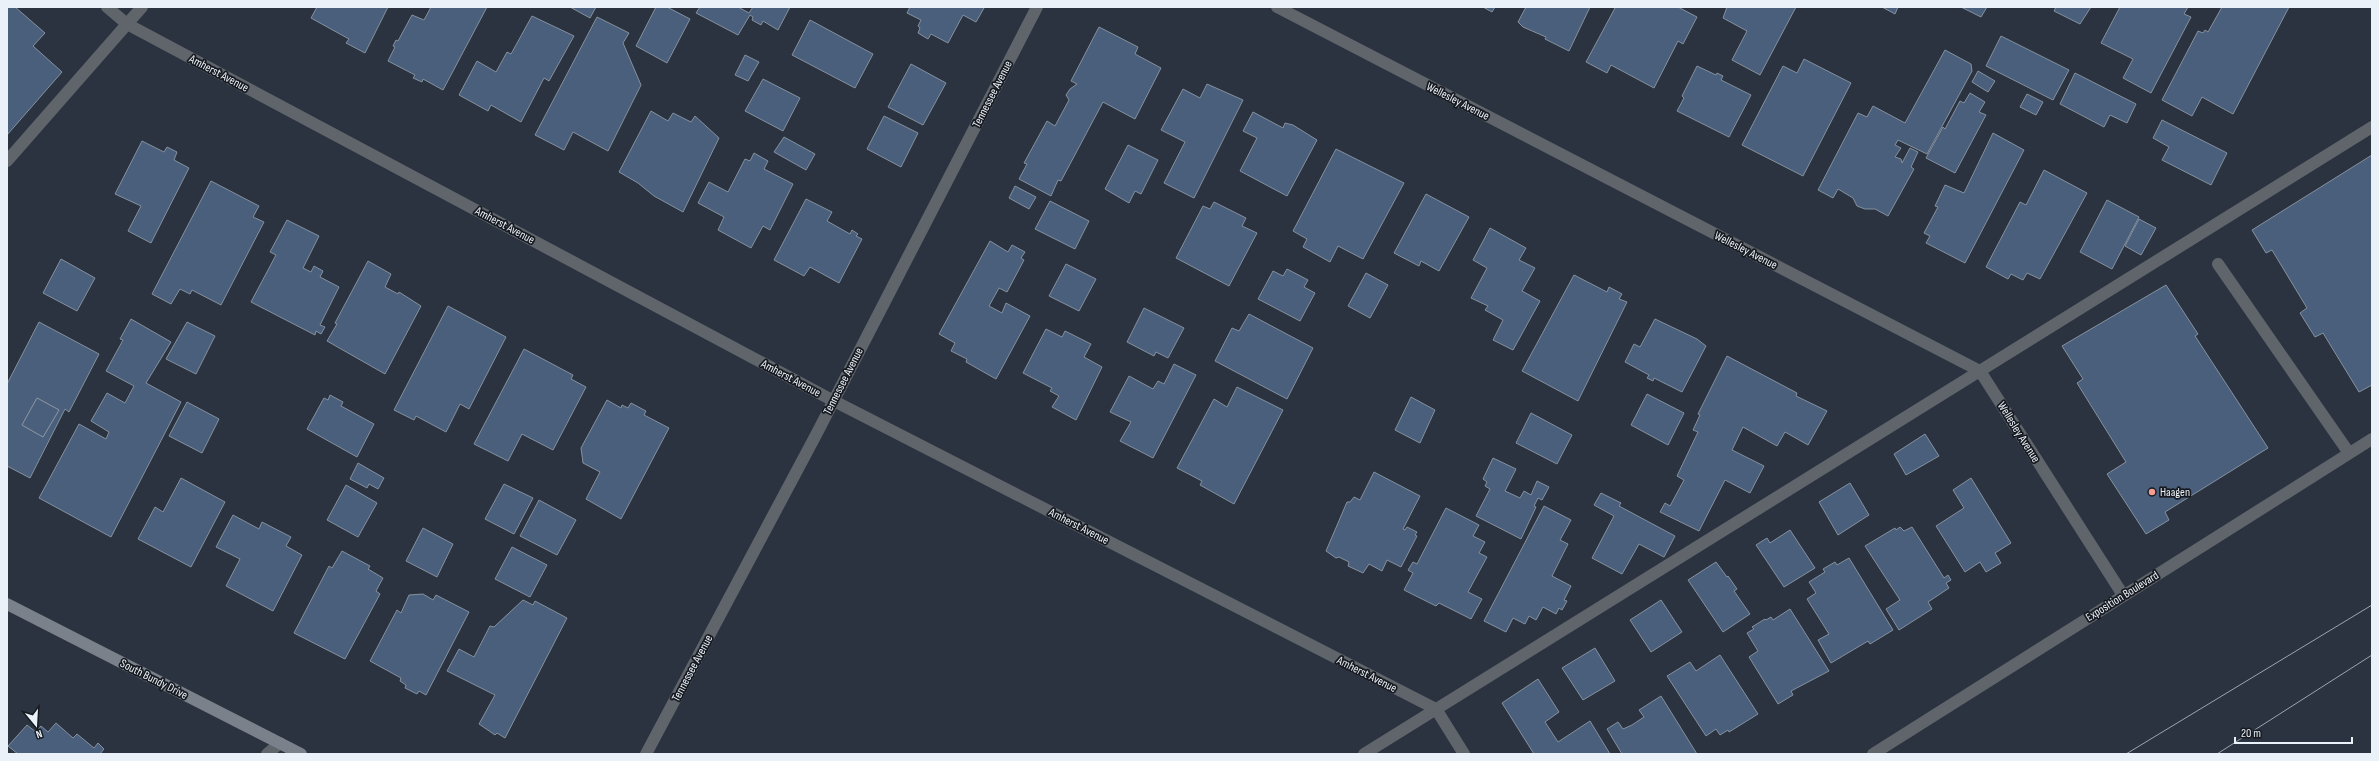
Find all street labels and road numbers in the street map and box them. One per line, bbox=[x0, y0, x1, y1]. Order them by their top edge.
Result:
street label: Amherst Avenue bbox=[185, 51, 251, 96]
street label: Tennessee Avenue bbox=[969, 58, 1016, 130]
street label: Wellesley Avenue bbox=[1424, 79, 1492, 124]
street label: Amherst Avenue bbox=[471, 203, 537, 248]
street label: Wellesley Avenue bbox=[1712, 228, 1780, 273]
street label: Tennessee Avenue bbox=[820, 345, 867, 417]
street label: Amherst Avenue bbox=[757, 356, 823, 401]
street label: Wellesley Avenue bbox=[1994, 399, 2043, 466]
street label: Amherst Avenue bbox=[1045, 504, 1112, 548]
street label: Exposition Boulevard bbox=[2083, 568, 2162, 625]
street label: Tennessee Avenue bbox=[669, 632, 716, 704]
street label: Amherst Avenue bbox=[1333, 652, 1400, 696]
street label: South Bundy Drive bbox=[117, 656, 190, 703]

